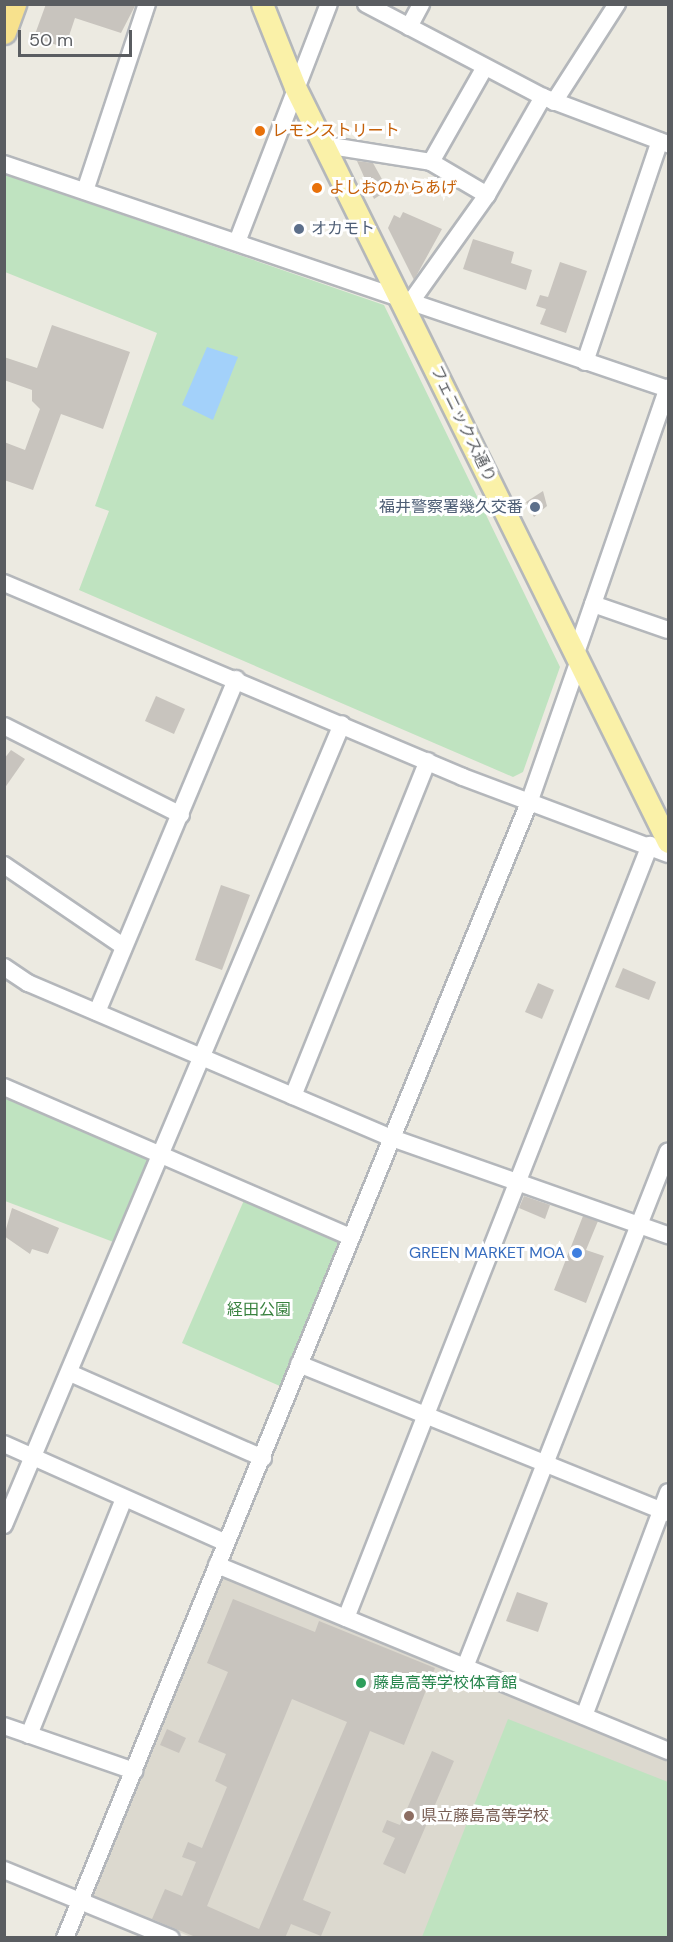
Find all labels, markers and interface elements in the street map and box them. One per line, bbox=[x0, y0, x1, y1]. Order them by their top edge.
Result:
scale bar bbox=[21, 18, 135, 56]
text: 50 m bbox=[29, 28, 73, 52]
place label: レモンストリート bbox=[272, 121, 400, 141]
marker: レモンストリート bbox=[253, 124, 267, 138]
place label: よしおのからあげ bbox=[329, 178, 457, 198]
marker: よしおのからあげ bbox=[310, 181, 324, 195]
place label: オカモト bbox=[311, 219, 375, 239]
marker: オカモト bbox=[292, 222, 306, 236]
street label: フェニックス通り bbox=[426, 362, 500, 486]
place label: 福井警察署幾久交番 bbox=[379, 497, 523, 517]
marker: 福井警察署幾久交番 bbox=[528, 500, 542, 514]
place label: GREEN MARKET MOA bbox=[409, 1243, 565, 1263]
marker: GREEN MARKET MOA bbox=[570, 1246, 584, 1260]
park label: 経田公園 bbox=[227, 1300, 291, 1320]
place label: 藤島高等学校体育館 bbox=[373, 1673, 517, 1693]
marker: 藤島高等学校体育館 bbox=[354, 1676, 368, 1690]
place label: 県立藤島高等学校 bbox=[421, 1806, 549, 1826]
marker: 県立藤島高等学校 bbox=[402, 1809, 416, 1823]

